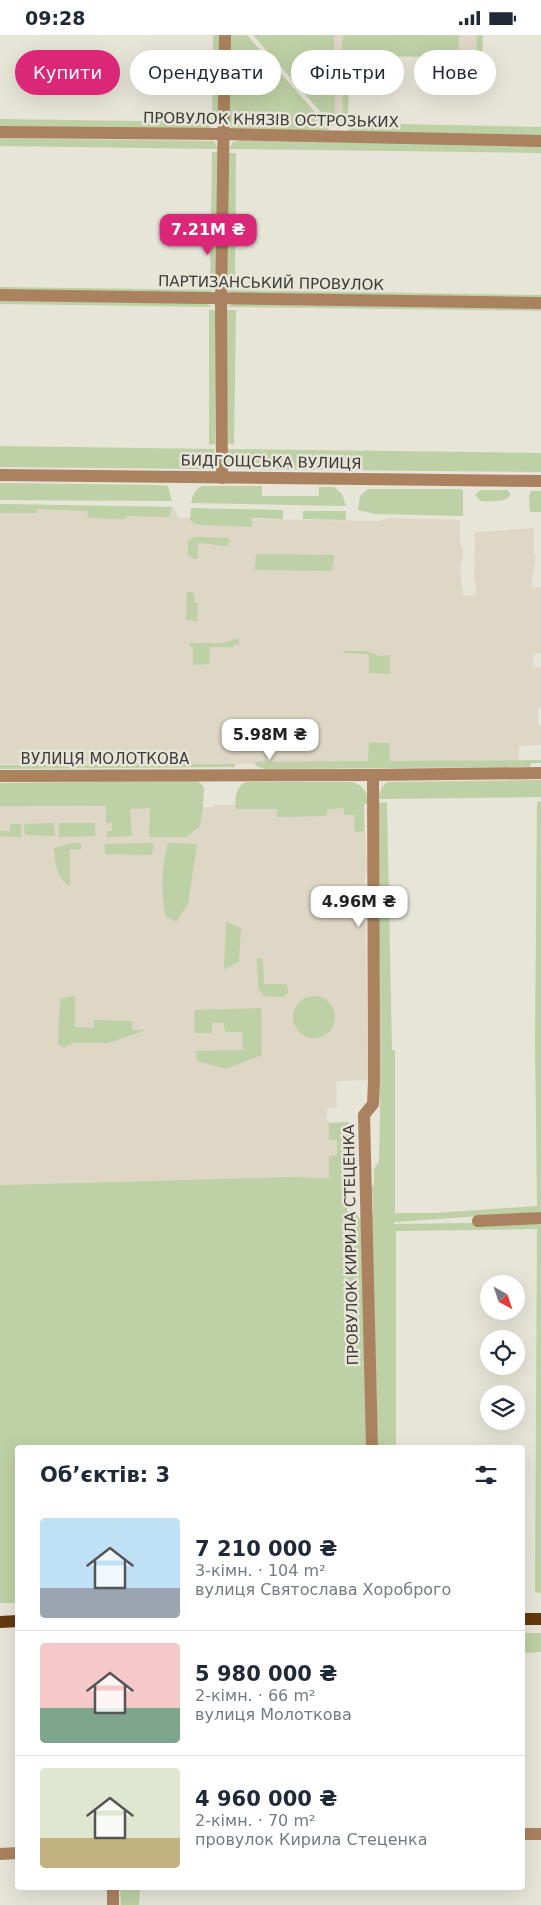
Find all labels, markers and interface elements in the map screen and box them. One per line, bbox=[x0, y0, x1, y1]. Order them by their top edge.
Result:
text: 09:28 bbox=[25, 7, 85, 29]
chip: Купити bbox=[15, 50, 120, 95]
chip: Орендувати bbox=[130, 50, 281, 95]
chip: Фільтри bbox=[291, 50, 404, 95]
chip: Нове bbox=[414, 50, 496, 95]
street label: ПРОВУЛОК КНЯЗІВ ОСТРОЗЬКИХ bbox=[143, 109, 399, 131]
pin: 7.21M ₴ bbox=[162, 213, 254, 256]
text: 7.21M ₴ bbox=[171, 220, 245, 239]
street label: ПАРТИЗАНСЬКИЙ ПРОВУЛОК bbox=[158, 271, 385, 294]
street label: БИДГОЩСЬКА ВУЛИЦЯ bbox=[180, 451, 362, 473]
pin: 5.98M ₴ bbox=[224, 719, 316, 761]
text: 5.98M ₴ bbox=[233, 725, 307, 744]
street label: ВУЛИЦЯ МОЛОТКОВА bbox=[21, 750, 190, 768]
pin: 4.96M ₴ bbox=[313, 885, 405, 928]
text: 4.96M ₴ bbox=[322, 892, 396, 911]
street label: ПРОВУЛОК КИРИЛА СТЕЦЕНКА bbox=[340, 1124, 362, 1366]
north arrow bbox=[480, 1275, 525, 1320]
map controls bbox=[480, 1275, 525, 1430]
button: locate bbox=[480, 1330, 525, 1375]
button: layers bbox=[480, 1385, 525, 1430]
icon: filters bbox=[472, 1461, 500, 1489]
text: Об’єктів: 3 bbox=[40, 1463, 170, 1487]
text: 7 210 000 ₴ bbox=[195, 1537, 337, 1561]
icon: home bbox=[80, 1538, 140, 1598]
text: 3-кімн. · 104 m² bbox=[195, 1561, 326, 1580]
text: вулиця Святослава Хороброго bbox=[195, 1580, 451, 1599]
text: 5 980 000 ₴ bbox=[195, 1662, 337, 1686]
icon: home bbox=[80, 1663, 140, 1723]
text: 2-кімн. · 66 m² bbox=[195, 1686, 315, 1705]
text: вулиця Молоткова bbox=[195, 1705, 352, 1724]
text: 4 960 000 ₴ bbox=[195, 1787, 337, 1811]
icon: home bbox=[80, 1788, 140, 1848]
text: 2-кімн. · 70 m² bbox=[195, 1811, 315, 1830]
text: провулок Кирила Стеценка bbox=[195, 1830, 428, 1849]

